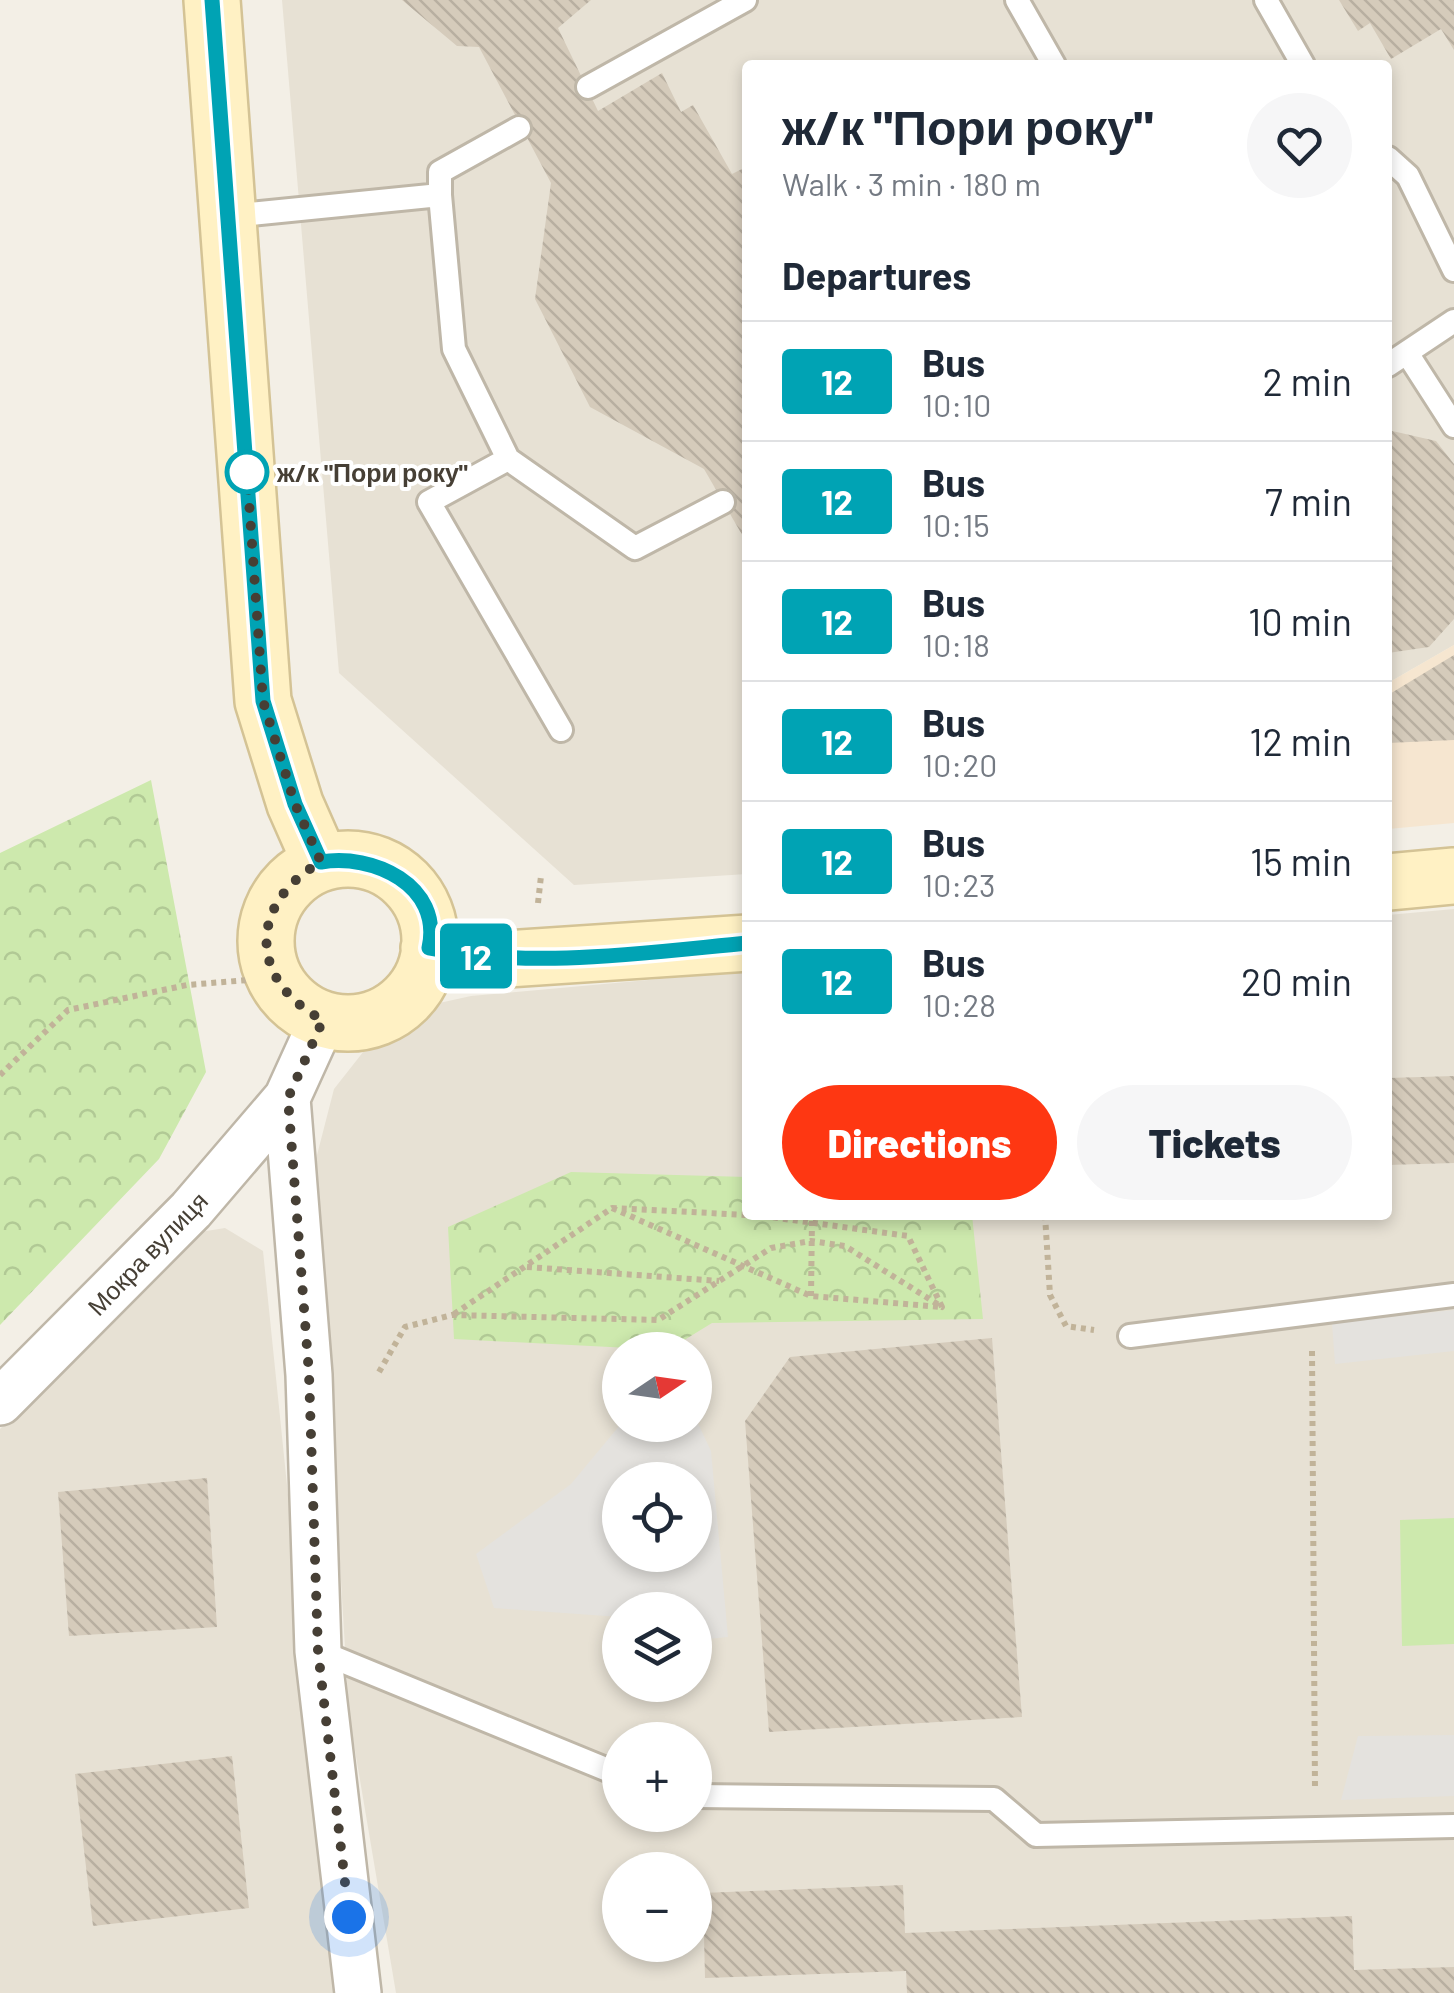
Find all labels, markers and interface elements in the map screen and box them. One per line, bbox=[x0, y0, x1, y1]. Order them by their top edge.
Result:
button: heart bbox=[1247, 93, 1352, 198]
text: ж/к "Пори року" bbox=[782, 97, 1153, 155]
text: Walk · 3 min · 180 m bbox=[782, 164, 1041, 202]
text: Departures bbox=[782, 252, 971, 298]
text: Bus bbox=[922, 339, 985, 385]
text: 2 min bbox=[1262, 358, 1352, 404]
text: 12 bbox=[821, 360, 853, 402]
text: 10:10 bbox=[922, 385, 991, 423]
marker: ж/к "Пори року" bbox=[226, 451, 268, 493]
place label: ж/к "Пори року" bbox=[276, 457, 468, 487]
text: Bus bbox=[922, 459, 985, 505]
text: 7 min bbox=[1265, 478, 1352, 524]
text: 12 bbox=[821, 480, 853, 522]
text: 10:15 bbox=[922, 505, 990, 543]
text: Bus bbox=[922, 579, 985, 625]
text: 10 min bbox=[1248, 598, 1352, 644]
text: 12 bbox=[821, 600, 853, 642]
text: 10:18 bbox=[922, 625, 990, 663]
text: Bus bbox=[922, 699, 985, 745]
text: 12 min bbox=[1249, 718, 1352, 764]
text: 12 bbox=[821, 720, 853, 762]
text: 10:20 bbox=[922, 745, 997, 783]
text: Bus bbox=[922, 819, 985, 865]
text: 15 min bbox=[1250, 838, 1352, 884]
text: 12 bbox=[821, 840, 853, 882]
text: 10:23 bbox=[922, 865, 996, 903]
line badge: 12 bbox=[431, 924, 521, 988]
text: 12 bbox=[460, 935, 492, 977]
text: Bus bbox=[922, 939, 985, 985]
text: 20 min bbox=[1241, 958, 1352, 1004]
text: 12 bbox=[821, 960, 853, 1002]
text: 10:28 bbox=[922, 985, 996, 1023]
button: Directions bbox=[782, 1085, 1057, 1200]
button: Tickets bbox=[1077, 1085, 1352, 1200]
street label: Мокра вулиця bbox=[81, 1185, 213, 1321]
north arrow bbox=[602, 1332, 712, 1442]
map controls bbox=[602, 1332, 712, 1962]
button: locate bbox=[602, 1462, 712, 1572]
button: layers bbox=[602, 1592, 712, 1702]
button: + bbox=[602, 1722, 712, 1832]
button: − bbox=[602, 1852, 712, 1962]
your location bbox=[324, 1892, 374, 1942]

